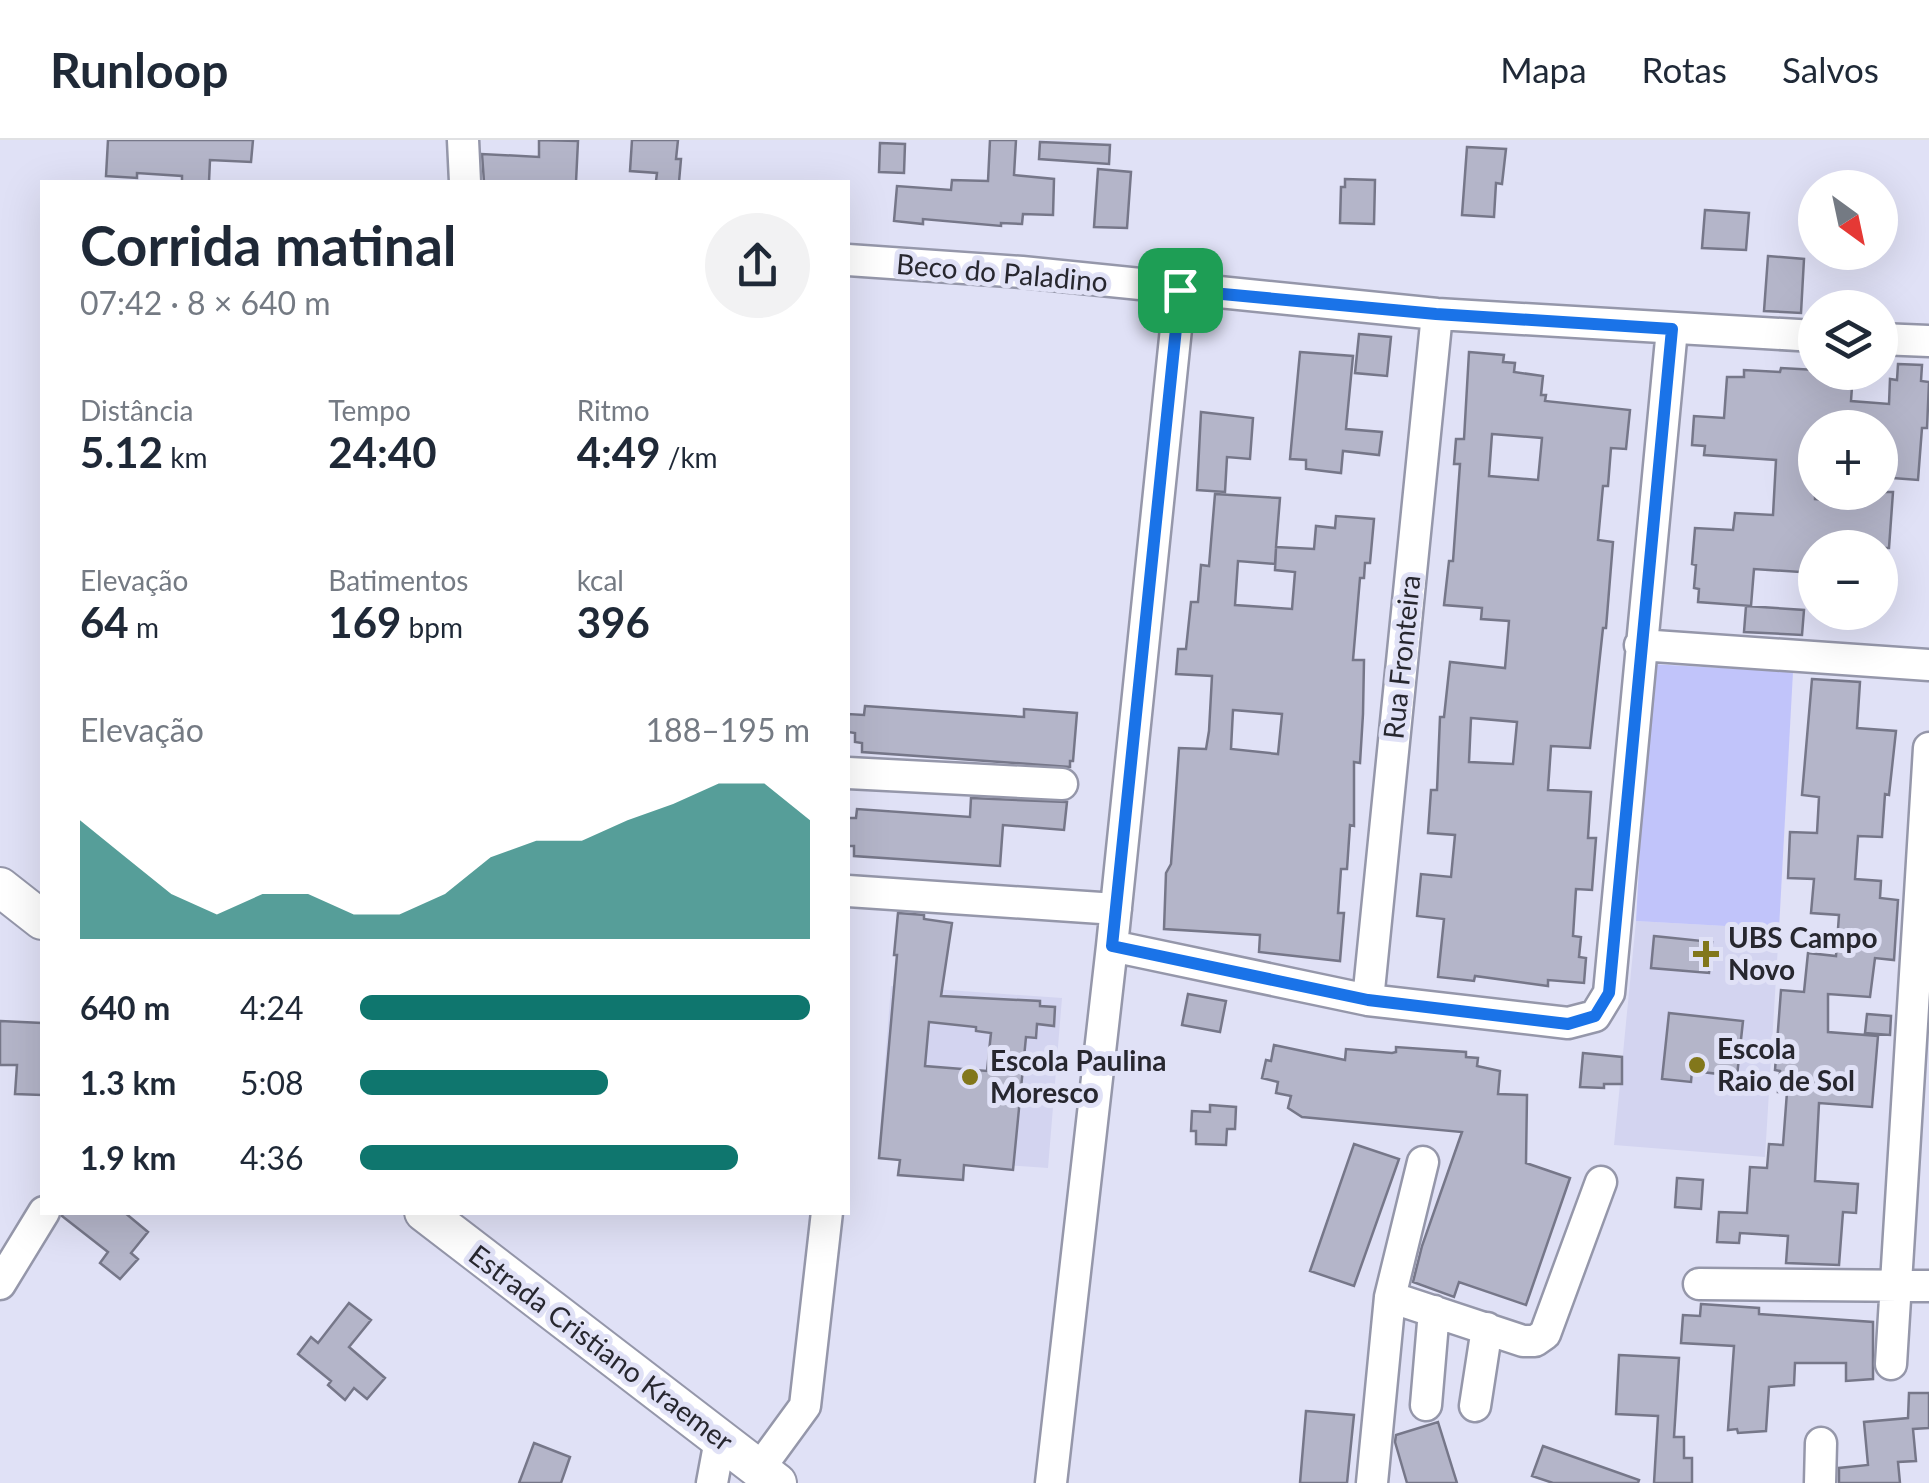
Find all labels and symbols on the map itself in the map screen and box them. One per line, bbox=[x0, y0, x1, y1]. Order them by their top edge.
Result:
north arrow bbox=[1798, 170, 1898, 270]
street label: Beco do Paladino bbox=[895, 246, 1109, 298]
pin bbox=[1138, 248, 1223, 333]
street label: Rua Fronteira bbox=[1375, 573, 1427, 741]
place label: UBS Campo Novo bbox=[1728, 920, 1878, 986]
marker: UBS Campo Novo bbox=[1693, 941, 1719, 967]
place label: Escola Raio de Sol bbox=[1717, 1031, 1855, 1097]
place label: Escola Paulina Moresco bbox=[990, 1043, 1166, 1109]
marker: Escola Raio de Sol bbox=[1686, 1054, 1708, 1076]
marker: Escola Paulina Moresco bbox=[959, 1066, 981, 1088]
street label: Estrada Cristiano Kraemer bbox=[463, 1237, 740, 1458]

